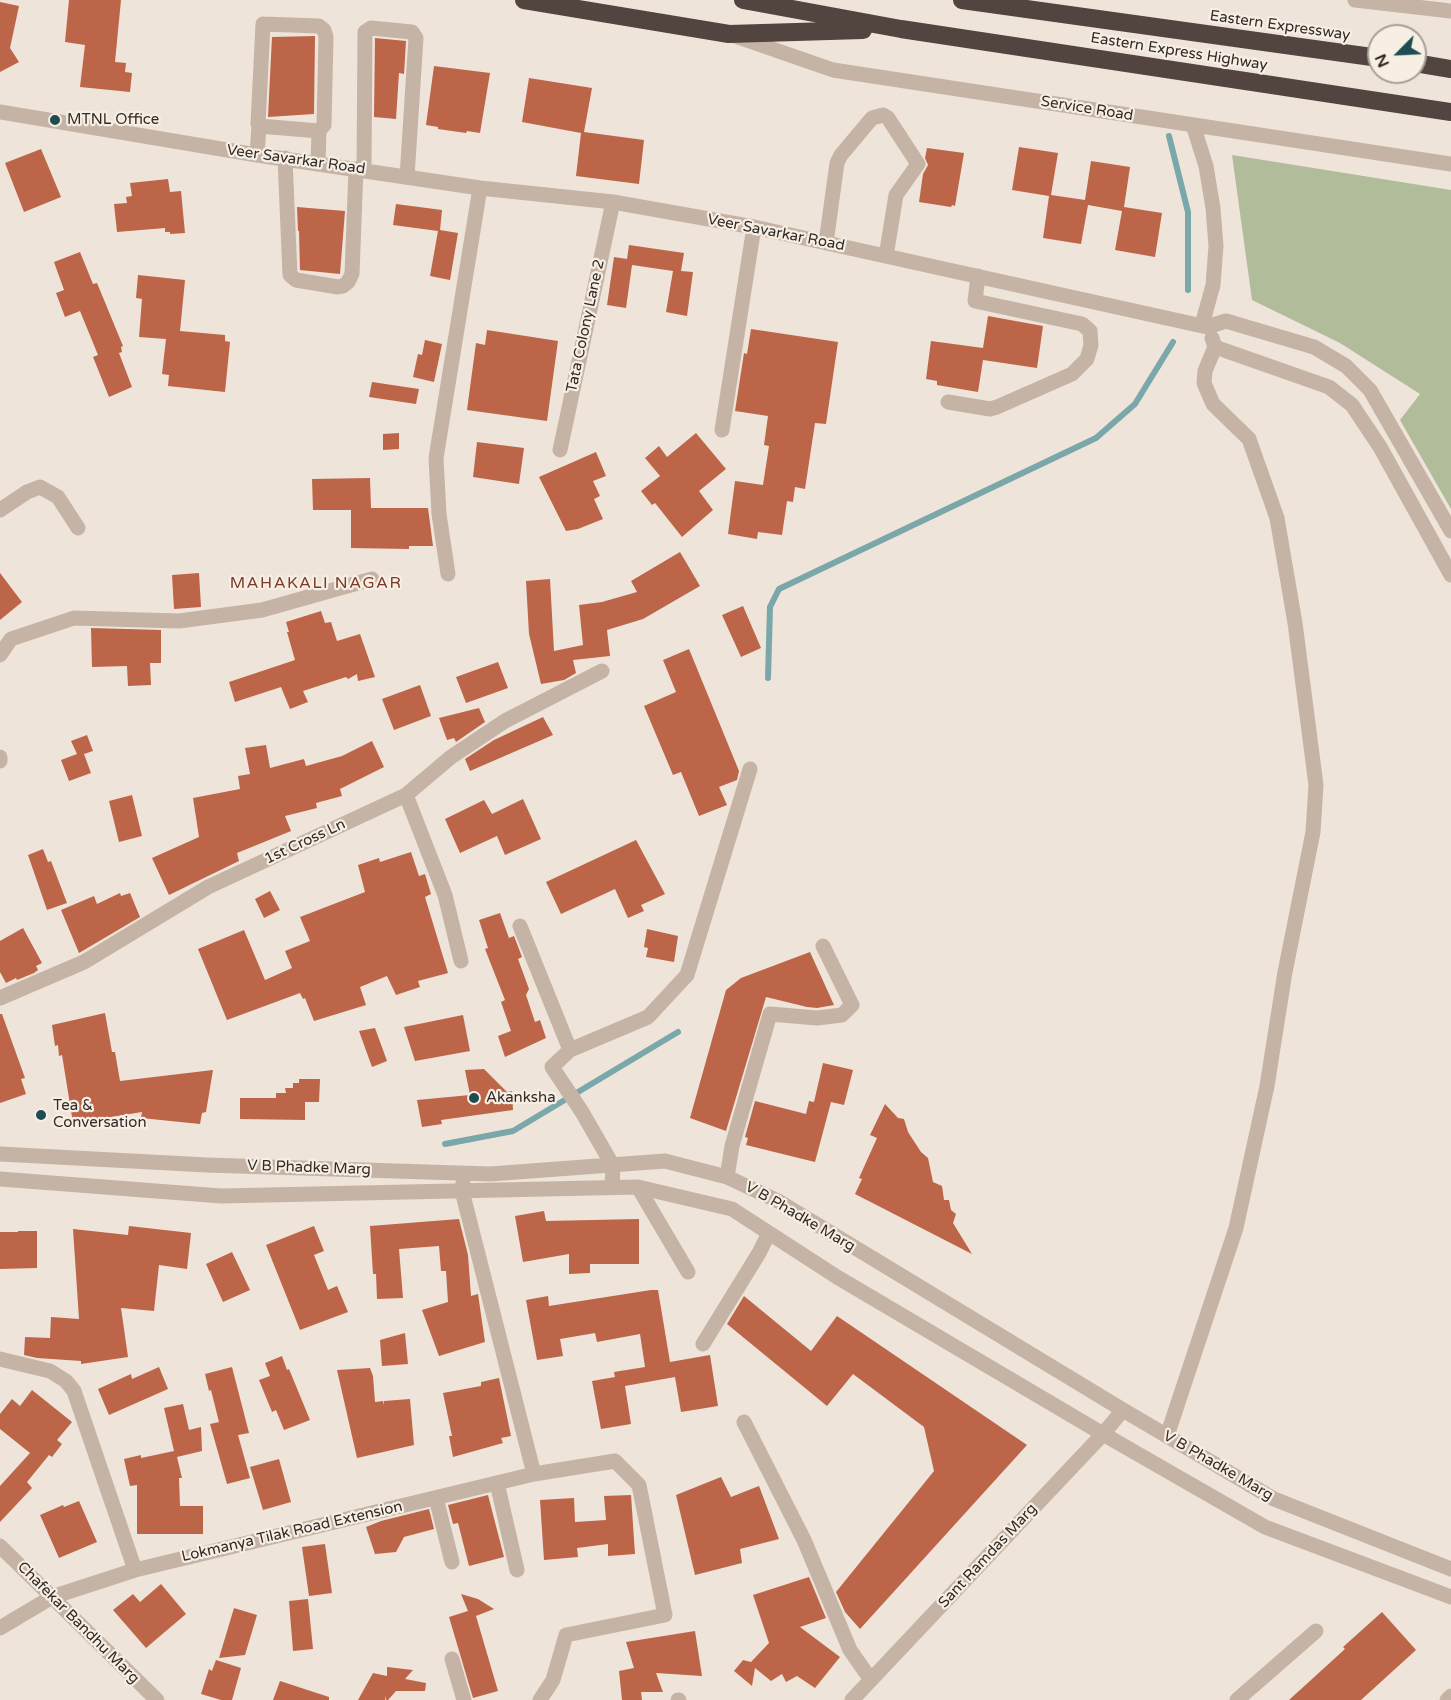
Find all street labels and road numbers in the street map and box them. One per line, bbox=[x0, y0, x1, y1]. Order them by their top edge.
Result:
street label: Eastern Expressway bbox=[1209, 7, 1351, 45]
street label: Eastern Express Highway bbox=[1089, 29, 1269, 75]
street label: Service Road bbox=[1040, 93, 1134, 125]
street label: Veer Savarkar Road bbox=[226, 141, 366, 179]
street label: Veer Savarkar Road bbox=[706, 211, 846, 255]
street label: Tata Colony Lane 2 bbox=[563, 258, 609, 394]
street label: 1st Cross Ln bbox=[262, 815, 348, 869]
street label: V B Phadke Marg bbox=[247, 1157, 371, 1179]
street label: V B Phadke Marg bbox=[742, 1178, 858, 1256]
street label: V B Phadke Marg bbox=[1160, 1427, 1276, 1505]
street label: Lokmanya Tilak Road Extension bbox=[180, 1498, 404, 1566]
street label: Sant Ramdas Marg bbox=[935, 1500, 1041, 1612]
street label: Chafekar Bandhu Marg bbox=[13, 1558, 143, 1688]

